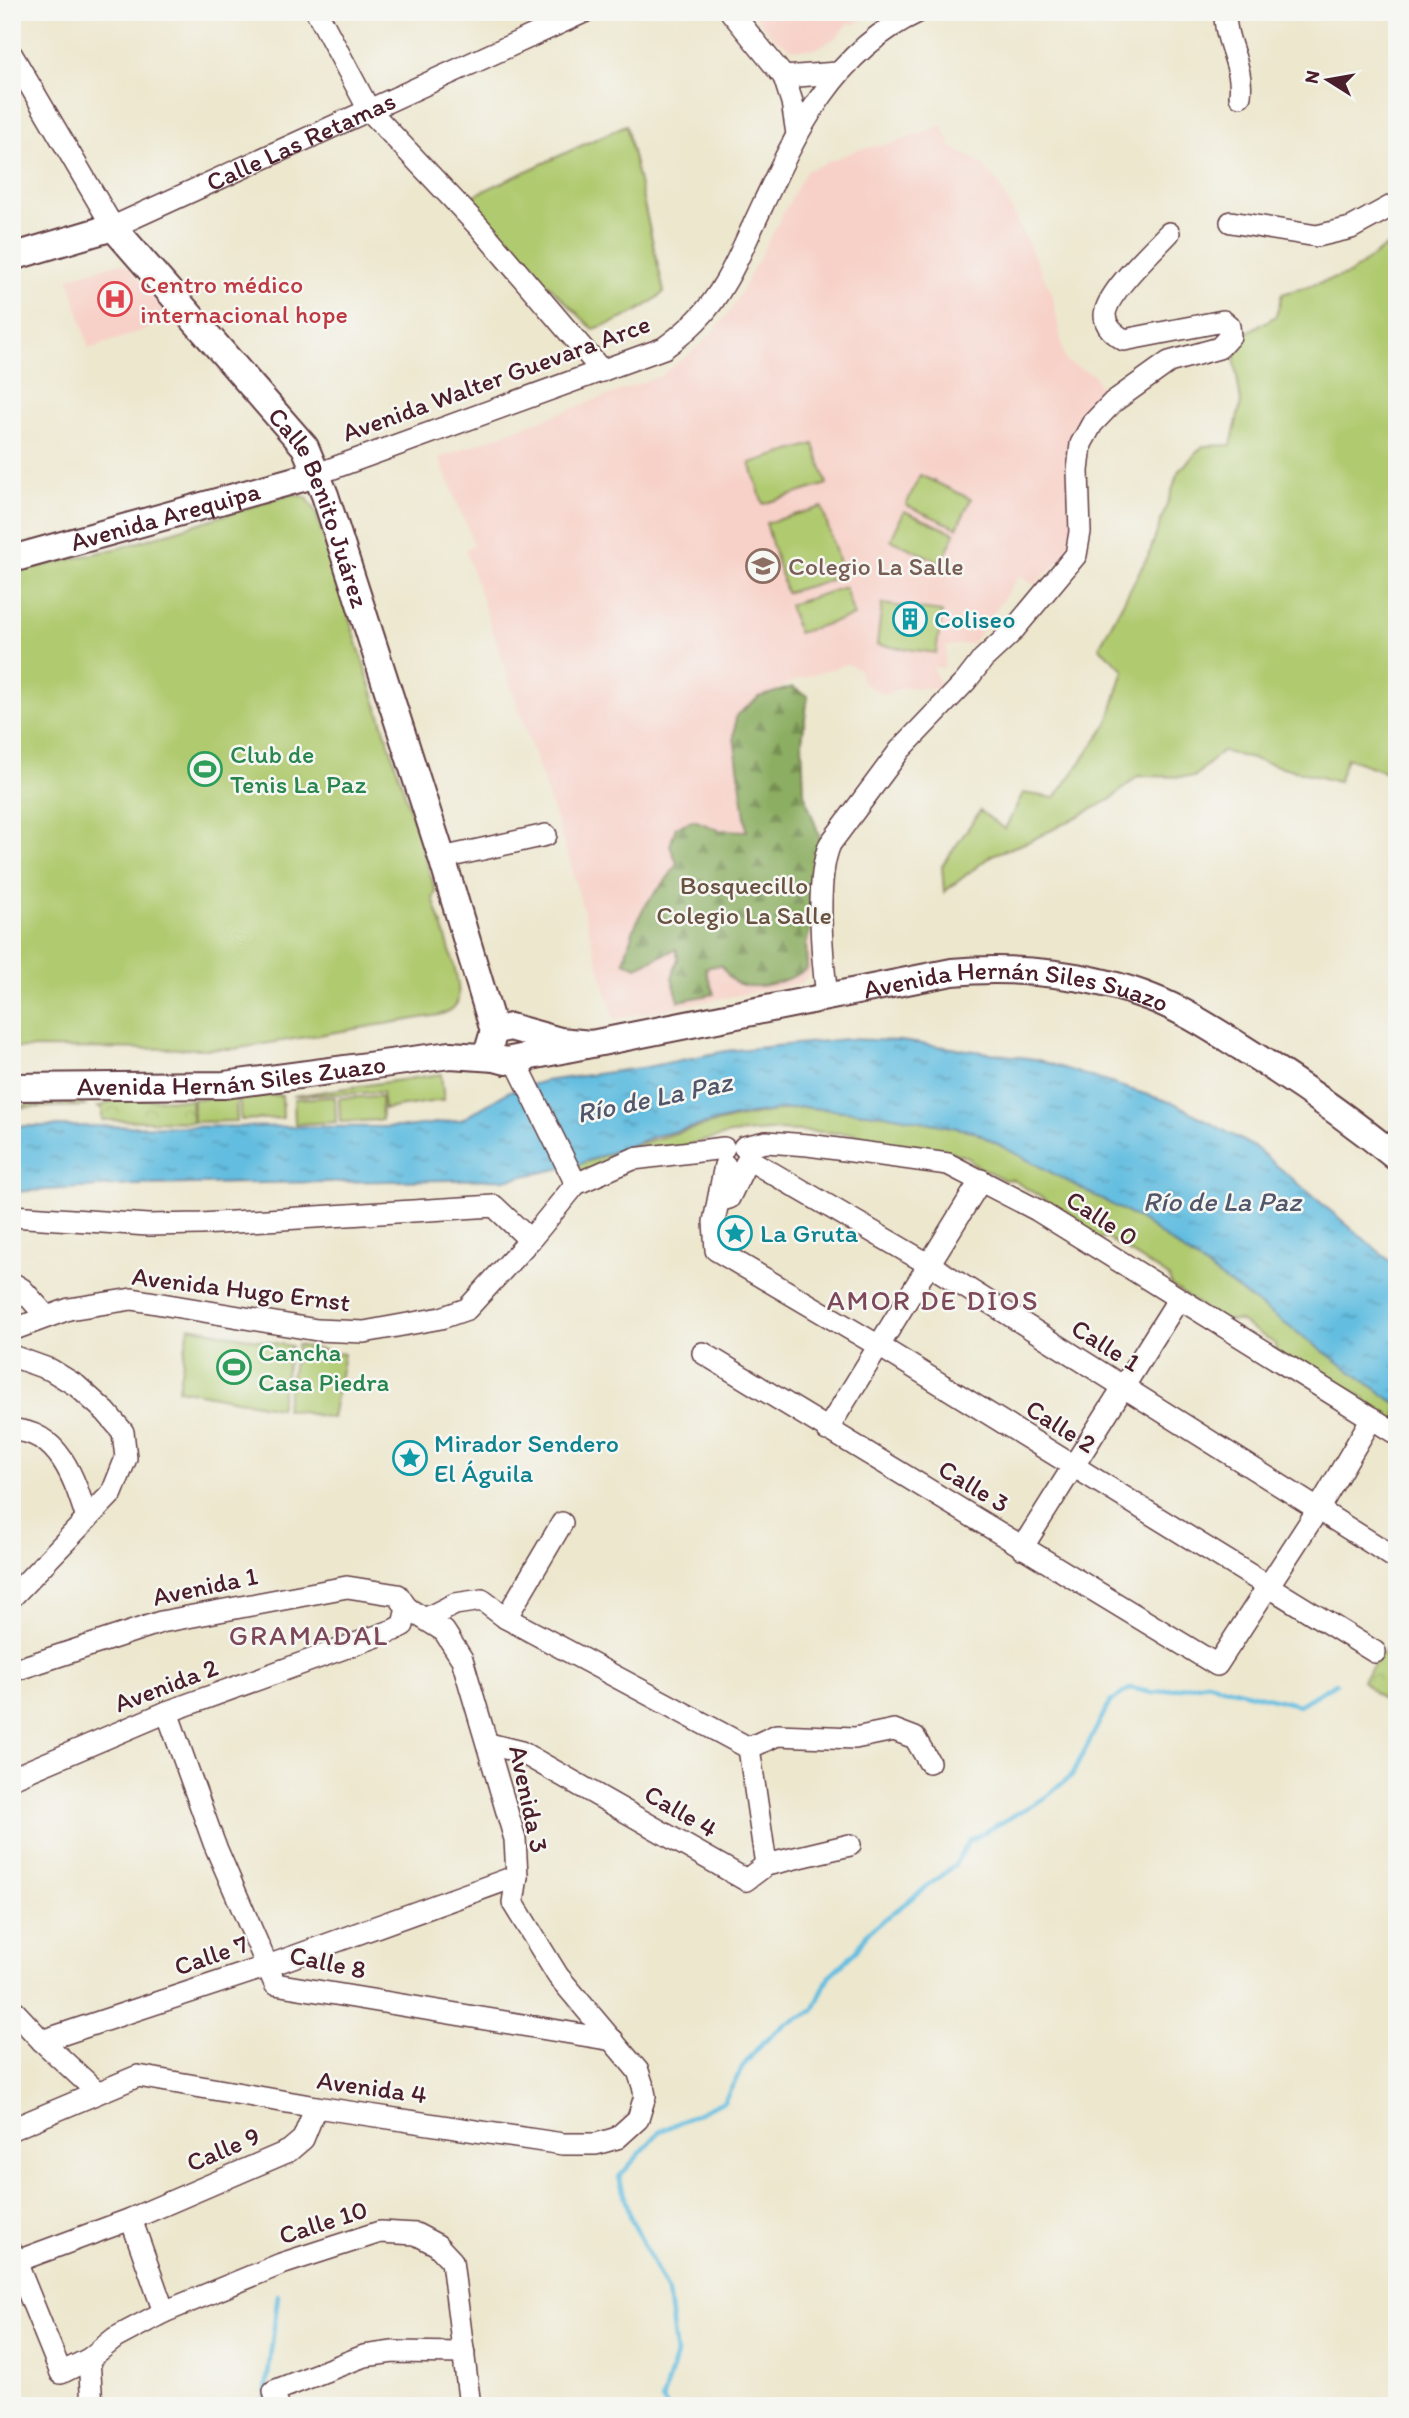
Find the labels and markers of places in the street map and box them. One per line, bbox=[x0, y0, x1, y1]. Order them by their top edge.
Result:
place label: Centro médico internacional hope bbox=[140, 268, 348, 330]
hospital icon: Centro médico internacional hope bbox=[96, 280, 134, 318]
school or university icon: Colegio La Salle bbox=[744, 547, 782, 585]
place label: Colegio La Salle bbox=[788, 550, 964, 582]
building icon: Coliseo bbox=[891, 600, 929, 638]
place label: Coliseo bbox=[934, 603, 1015, 635]
place label: Club de Tenis La Paz bbox=[230, 738, 366, 800]
sports icon: Club de Tenis La Paz bbox=[186, 750, 224, 788]
place icon: La Gruta bbox=[716, 1214, 754, 1252]
place label: La Gruta bbox=[760, 1217, 859, 1249]
place label: Cancha Casa Piedra bbox=[258, 1336, 390, 1398]
sports icon: Cancha Casa Piedra bbox=[215, 1348, 253, 1386]
place label: Mirador Sendero El Águila bbox=[434, 1427, 619, 1489]
place icon: Mirador Sendero El Águila bbox=[391, 1439, 429, 1477]

